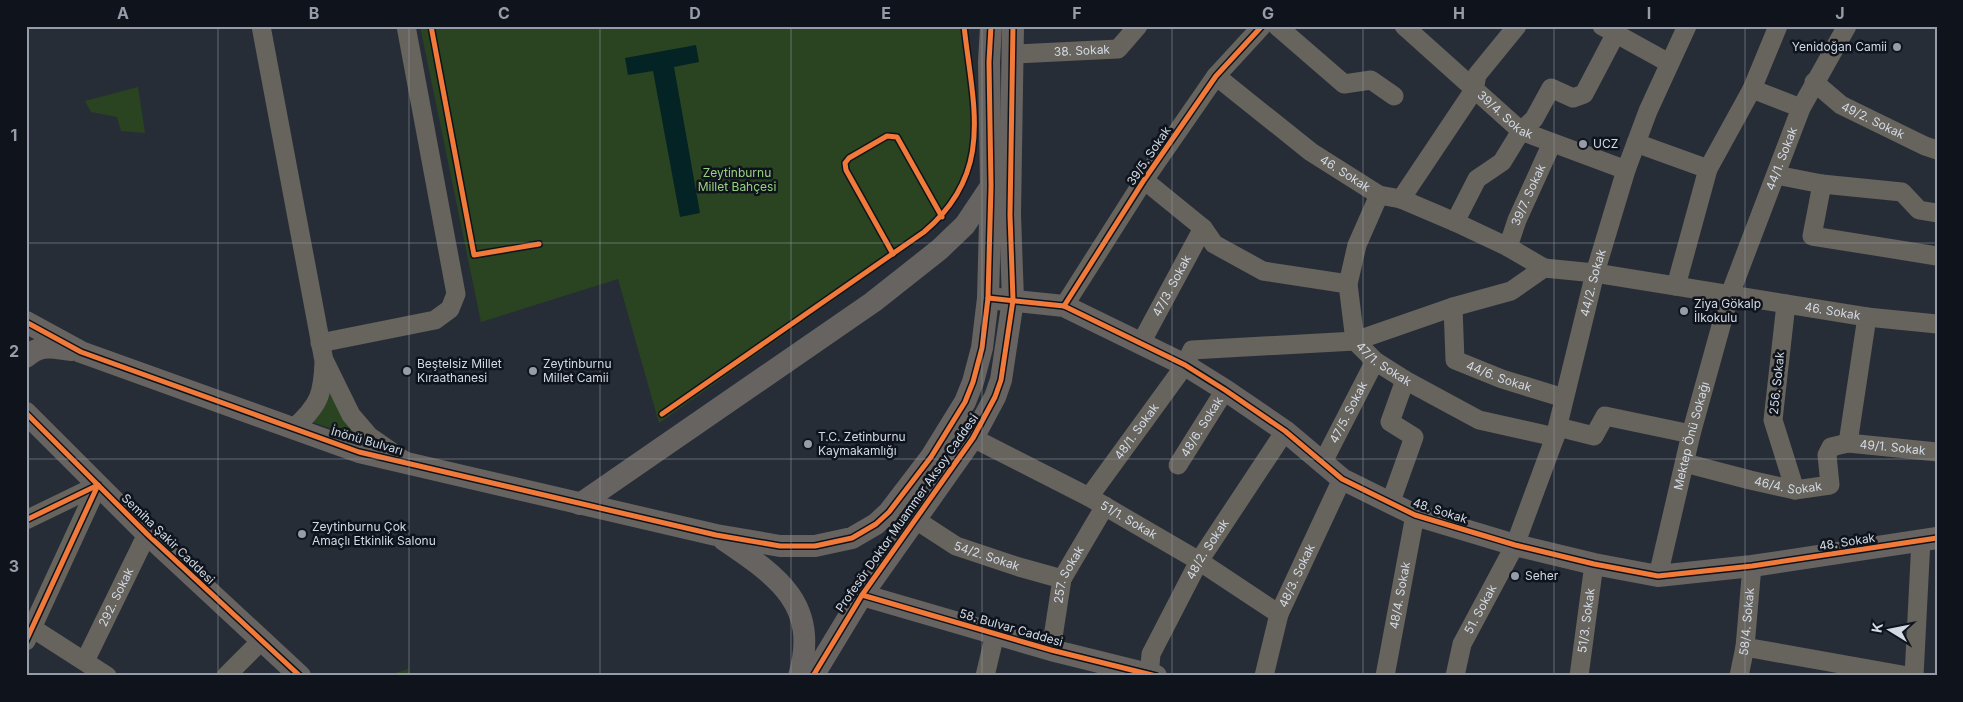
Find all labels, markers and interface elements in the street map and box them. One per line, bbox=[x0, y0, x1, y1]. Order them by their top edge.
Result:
text: A bbox=[117, 3, 129, 23]
text: B bbox=[309, 3, 319, 23]
text: C bbox=[498, 3, 510, 23]
text: D bbox=[689, 3, 701, 23]
text: E bbox=[881, 3, 891, 23]
text: F bbox=[1072, 3, 1082, 23]
text: G bbox=[1262, 3, 1274, 23]
text: H bbox=[1453, 3, 1465, 23]
text: I bbox=[1647, 3, 1651, 23]
text: J bbox=[1835, 3, 1845, 23]
place label: Yenidoğan Camii bbox=[1792, 39, 1887, 54]
street label: 38. Sokak bbox=[1053, 41, 1111, 59]
marker: Yenidoğan Camii bbox=[1891, 41, 1903, 53]
street label: 39/4. Sokak bbox=[1474, 87, 1535, 142]
street label: 49/2. Sokak bbox=[1839, 98, 1908, 142]
street label: 39/5. Sokak bbox=[1123, 123, 1174, 188]
street label: 44/1. Sokak bbox=[1762, 124, 1800, 192]
text: 1 bbox=[11, 125, 17, 145]
place label: UCZ bbox=[1593, 136, 1618, 151]
marker: UCZ bbox=[1577, 138, 1589, 150]
street label: 46. Sokak bbox=[1317, 152, 1374, 195]
street label: 39/7. Sokak bbox=[1508, 161, 1549, 227]
park label: Zeytinburnu Millet Bahçesi bbox=[698, 165, 776, 194]
street label: 44/2. Sokak bbox=[1577, 247, 1609, 318]
street label: 47/3. Sokak bbox=[1149, 252, 1194, 319]
place label: Ziya Gökalp İlkokulu bbox=[1694, 296, 1761, 325]
street label: 46. Sokak bbox=[1804, 299, 1862, 323]
marker: Ziya Gökalp İlkokulu bbox=[1678, 305, 1690, 317]
street label: 47/1. Sokak bbox=[1353, 338, 1414, 389]
text: 2 bbox=[9, 341, 19, 361]
street label: 256. Sokak bbox=[1766, 350, 1787, 415]
place label: Beştelsiz Millet Kıraathanesi bbox=[417, 356, 502, 385]
place label: Zeytinburnu Millet Camii bbox=[543, 356, 611, 385]
street label: 44/6. Sokak bbox=[1464, 357, 1534, 395]
marker: Beştelsiz Millet Kıraathanesi bbox=[401, 365, 413, 377]
marker: Zeytinburnu Millet Camii bbox=[527, 365, 539, 377]
street label: 47/5. Sokak bbox=[1326, 378, 1370, 446]
street label: Mektep Önü Sokağı bbox=[1670, 380, 1712, 492]
street label: 48/6. Sokak bbox=[1177, 393, 1226, 460]
street label: 48/1. Sokak bbox=[1111, 400, 1162, 462]
street label: Profesör Doktor Muammer Aksoy Caddesi bbox=[832, 411, 981, 615]
street label: İnönü Bulvarı bbox=[329, 423, 405, 458]
place label: T.C. Zetinburnu Kaymakamlığı bbox=[818, 429, 906, 458]
street label: 49/1. Sokak bbox=[1859, 436, 1927, 458]
marker: T.C. Zetinburnu Kaymakamlığı bbox=[802, 438, 814, 450]
street label: 46/4. Sokak bbox=[1753, 473, 1823, 497]
street label: Semiha Şakir Caddesi bbox=[119, 490, 218, 587]
street label: 48. Sokak bbox=[1411, 495, 1470, 527]
street label: 51/1. Sokak bbox=[1098, 497, 1160, 542]
street label: 48/2. Sokak bbox=[1183, 516, 1232, 582]
place label: Zeytinburnu Çok Amaçlı Etkinlik Salonu bbox=[312, 519, 436, 548]
marker: Zeytinburnu Çok Amaçlı Etkinlik Salonu bbox=[296, 528, 308, 540]
street label: 48. Sokak bbox=[1818, 530, 1876, 553]
street label: 54/2. Sokak bbox=[952, 538, 1022, 574]
street label: 48/3. Sokak bbox=[1275, 541, 1318, 610]
street label: 257. Sokak bbox=[1050, 543, 1087, 604]
text: 3 bbox=[9, 556, 19, 576]
street label: 48/4. Sokak bbox=[1386, 560, 1413, 630]
street label: 292. Sokak bbox=[95, 565, 137, 629]
place label: Seher bbox=[1525, 568, 1559, 583]
marker: Seher bbox=[1509, 570, 1521, 582]
street label: 51. Sokak bbox=[1461, 582, 1500, 636]
street label: 51/3. Sokak bbox=[1574, 587, 1598, 654]
street label: 58/4. Sokak bbox=[1735, 587, 1757, 657]
north arrow bbox=[1866, 604, 1916, 654]
street label: 58. Bulvar Caddesi bbox=[958, 606, 1065, 649]
text: K bbox=[1867, 621, 1886, 634]

